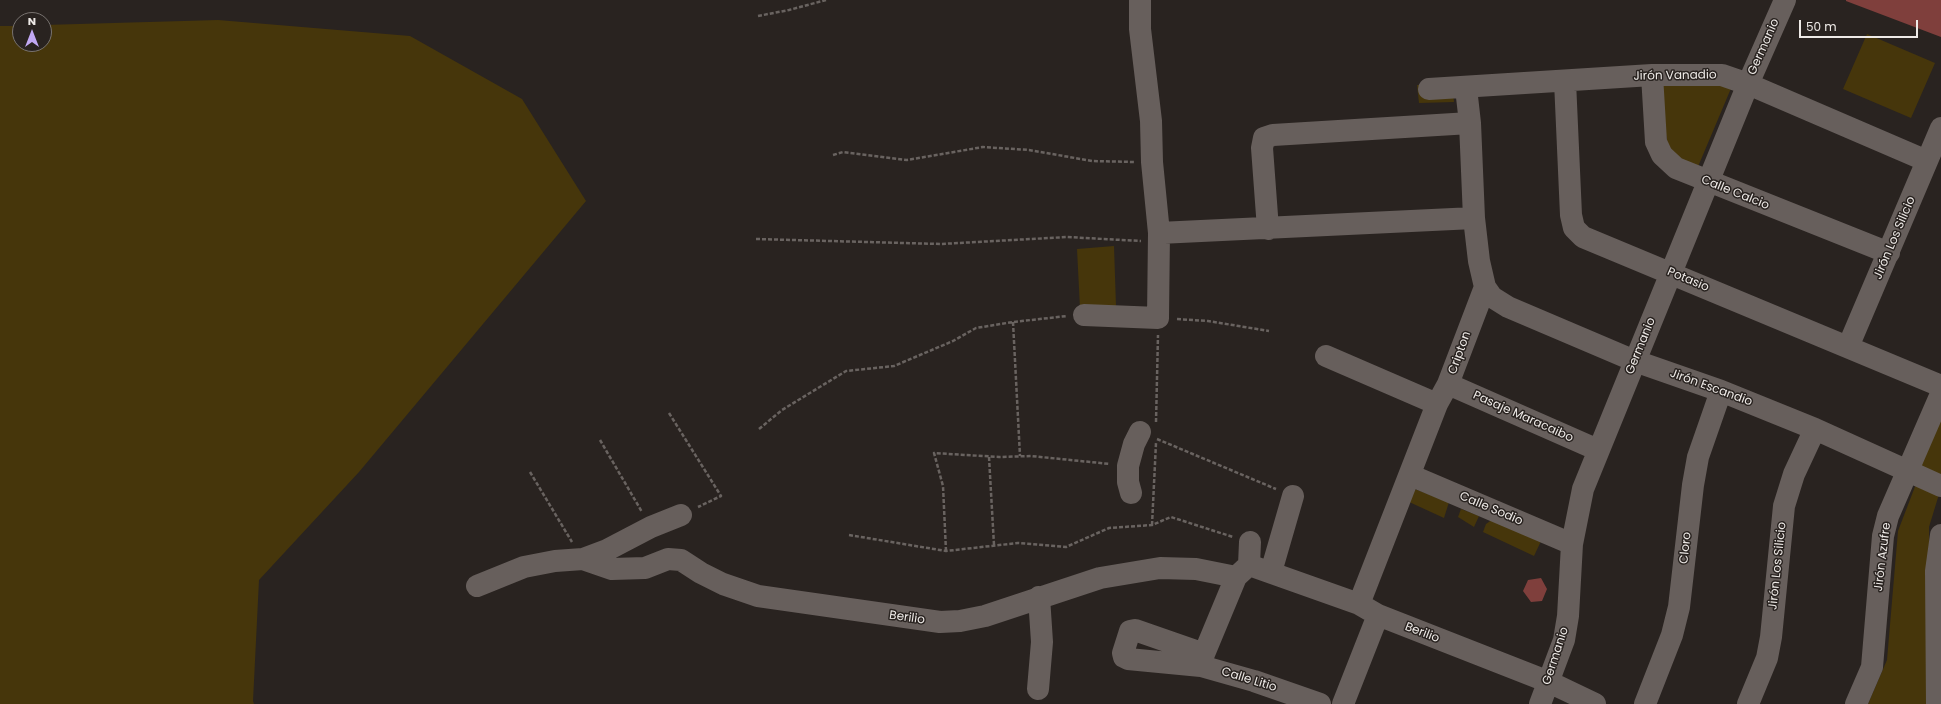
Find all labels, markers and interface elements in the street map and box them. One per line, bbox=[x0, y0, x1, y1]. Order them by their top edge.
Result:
north arrow bbox=[12, 12, 52, 52]
scale bar bbox=[1801, 12, 1920, 38]
text: N bbox=[28, 13, 36, 29]
street label: Germanio bbox=[1745, 17, 1783, 77]
text: 50 m bbox=[1806, 18, 1837, 35]
street label: Jirón Vanadio bbox=[1633, 68, 1717, 84]
street label: Calle Calcio bbox=[1699, 173, 1771, 213]
street label: Jirón Los Silicio bbox=[1871, 194, 1919, 282]
street label: Potasio bbox=[1665, 265, 1711, 295]
street label: Germanio bbox=[1623, 315, 1659, 377]
street label: Cripton bbox=[1446, 330, 1474, 376]
street label: Jirón Escandio bbox=[1668, 366, 1754, 410]
street label: Pasaje Maracaibo bbox=[1471, 388, 1575, 446]
street label: Calle Sodio bbox=[1457, 489, 1525, 529]
street label: Jirón Los Silicio bbox=[1766, 521, 1790, 611]
street label: Jirón Azufre bbox=[1872, 522, 1894, 592]
street label: Cloro bbox=[1677, 531, 1695, 565]
street label: Berilio bbox=[888, 608, 926, 628]
street label: Berilio bbox=[1403, 620, 1441, 646]
street label: Germanio bbox=[1540, 625, 1572, 687]
street label: Calle Litio bbox=[1220, 665, 1278, 695]

